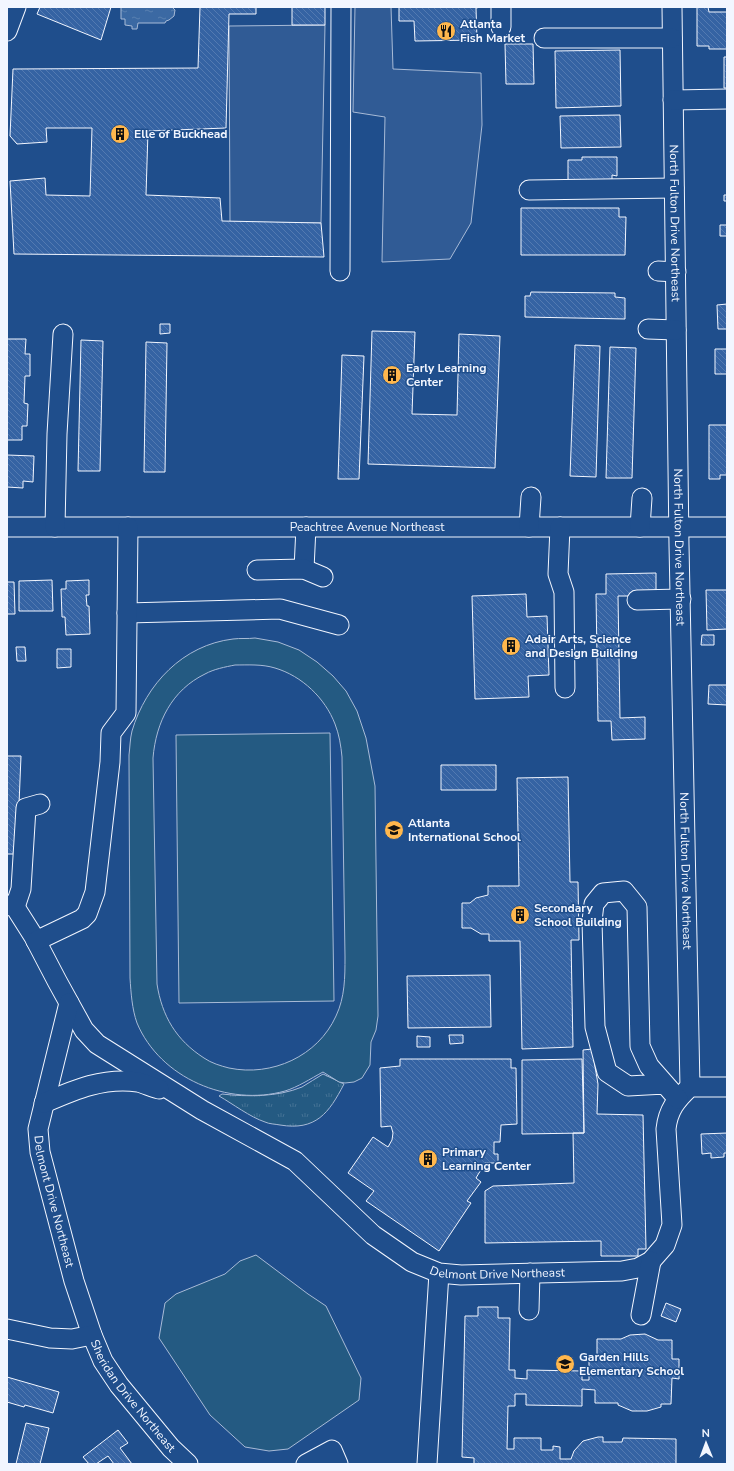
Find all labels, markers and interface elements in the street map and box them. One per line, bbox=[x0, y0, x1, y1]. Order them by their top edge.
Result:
place label: Atlanta Fish Market bbox=[460, 16, 525, 46]
restaurant icon: Atlanta Fish Market bbox=[435, 20, 457, 42]
building icon: Elle of Buckhead bbox=[109, 123, 131, 145]
place label: Elle of Buckhead bbox=[134, 126, 228, 142]
street label: North Fulton Drive Northeast bbox=[666, 144, 684, 302]
place label: Early Learning Center bbox=[406, 360, 486, 390]
building icon: Early Learning Center bbox=[381, 364, 403, 386]
street label: North Fulton Drive Northeast bbox=[670, 468, 689, 627]
street label: Peachtree Avenue Northeast bbox=[290, 519, 445, 535]
place label: Adair Arts, Science and Design Building bbox=[525, 631, 638, 661]
building icon: Adair Arts, Science and Design Building bbox=[500, 635, 522, 657]
street label: North Fulton Drive Northeast bbox=[676, 792, 695, 950]
place label: Atlanta International School bbox=[408, 815, 521, 845]
school or university icon: Atlanta International School bbox=[383, 819, 405, 841]
place label: Secondary School Building bbox=[534, 900, 622, 930]
building icon: Secondary School Building bbox=[509, 904, 531, 926]
street label: Delmont Drive Northeast bbox=[31, 1135, 78, 1270]
place label: Primary Learning Center bbox=[442, 1144, 531, 1174]
building icon: Primary Learning Center bbox=[417, 1148, 439, 1170]
street label: Delmont Drive Northeast bbox=[427, 1262, 566, 1283]
street label: Sheridan Drive Northeast bbox=[87, 1337, 179, 1457]
place label: Garden Hills Elementary School bbox=[579, 1349, 684, 1379]
school or university icon: Garden Hills Elementary School bbox=[554, 1353, 576, 1375]
north arrow bbox=[686, 1423, 726, 1463]
text: N bbox=[702, 1426, 710, 1441]

